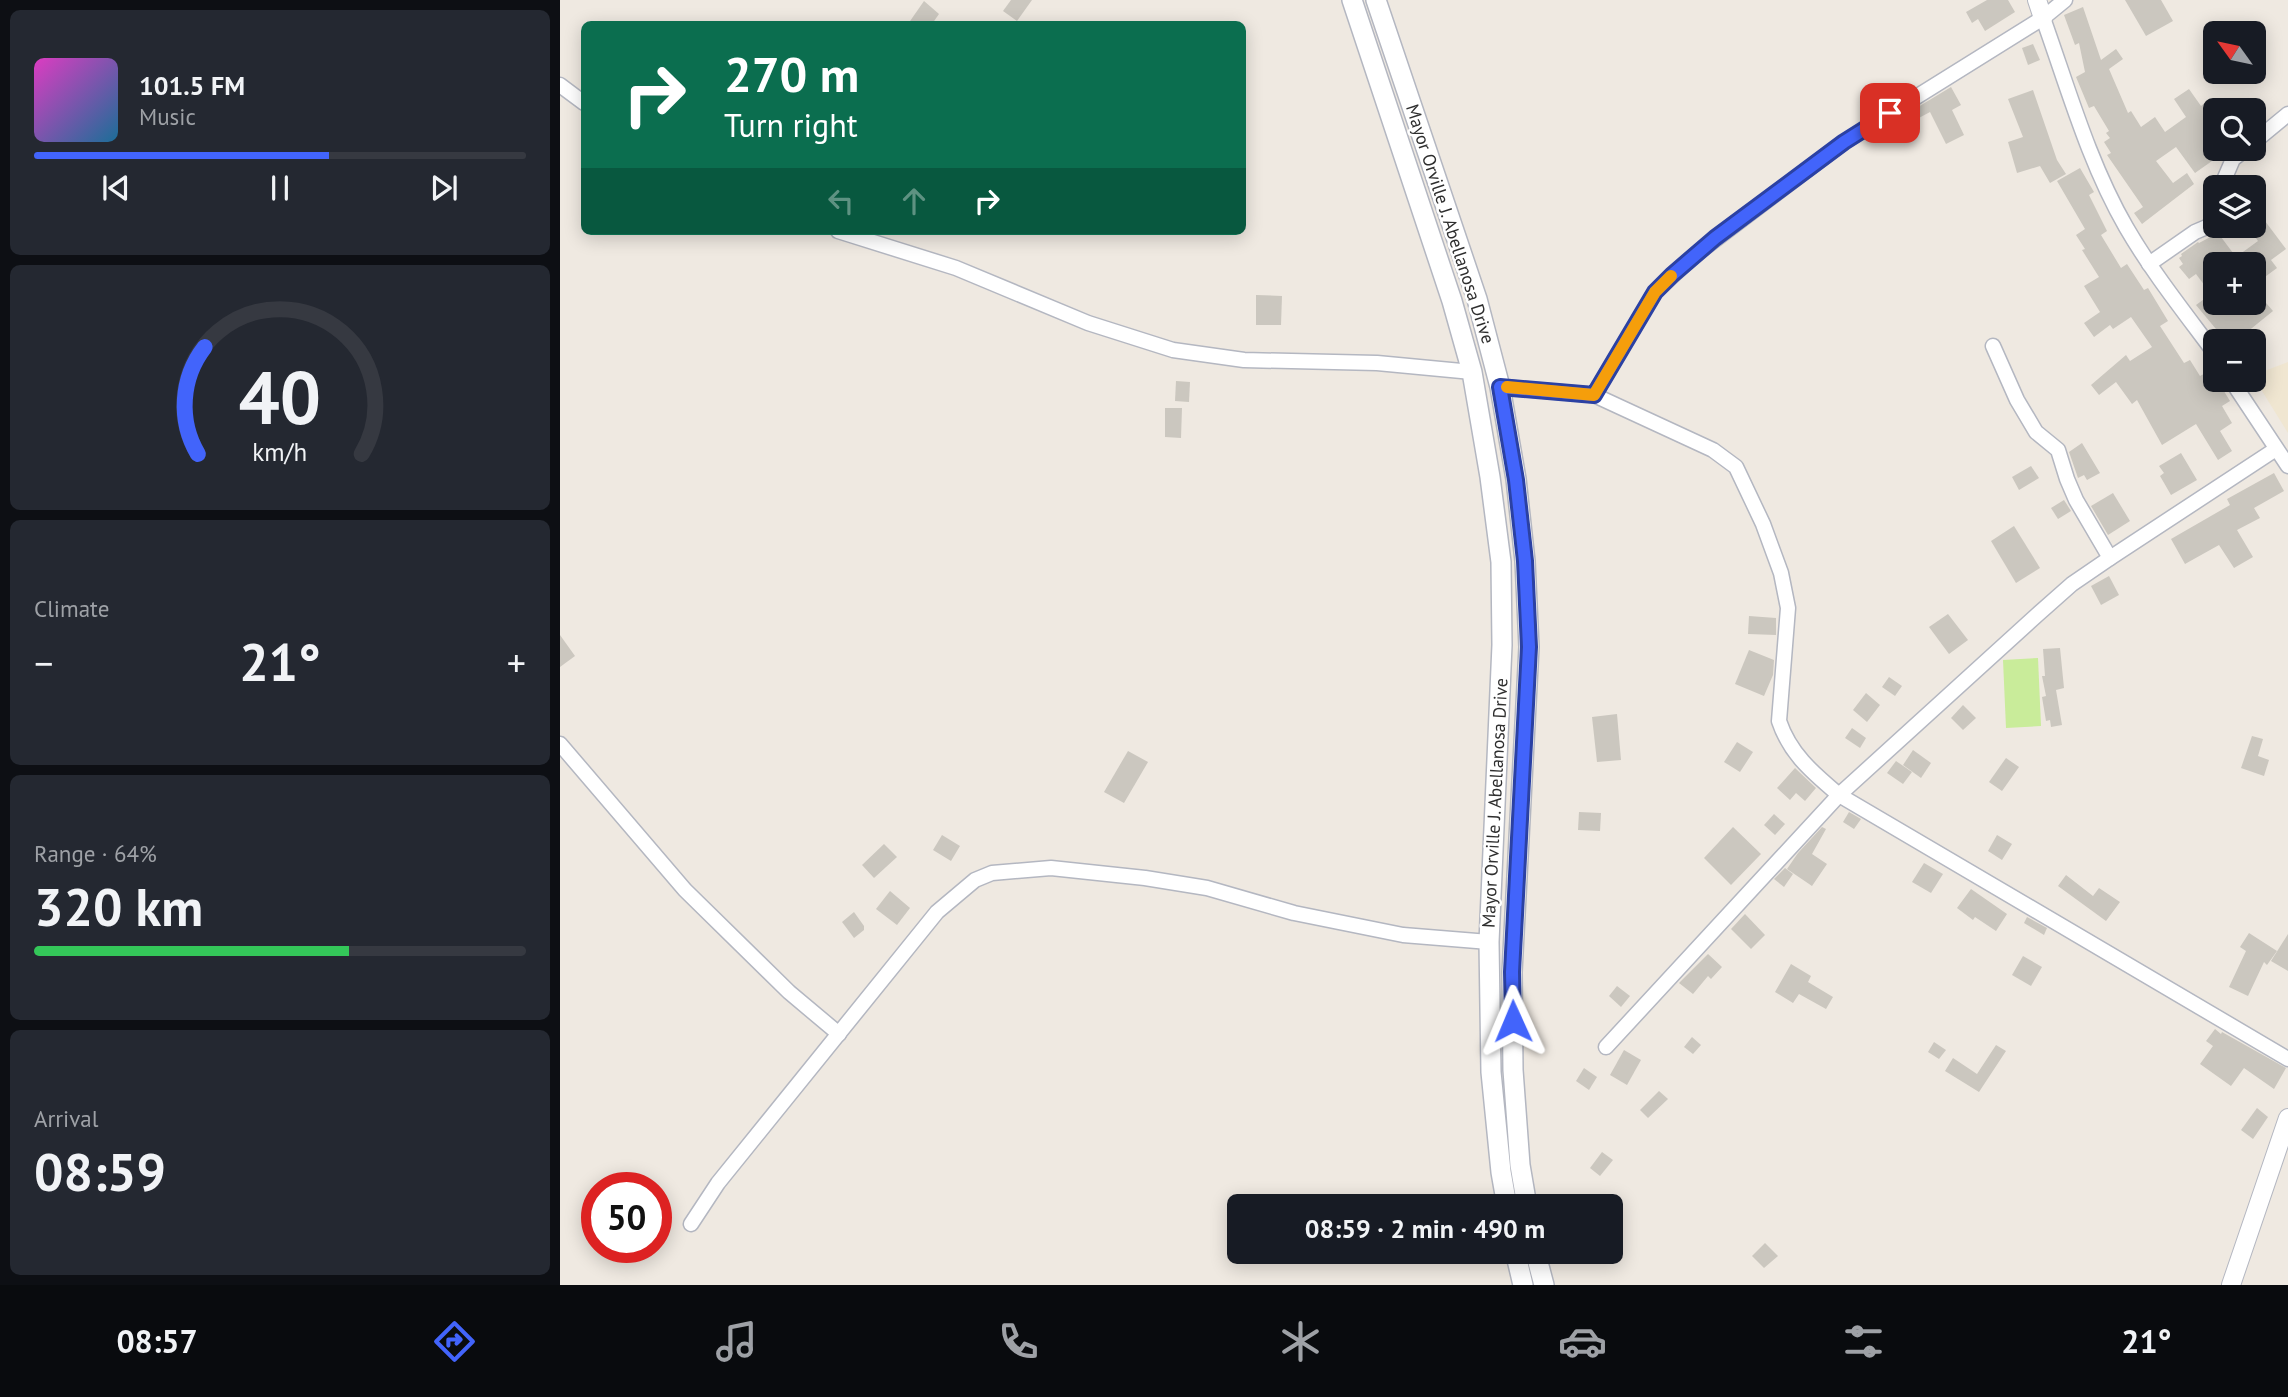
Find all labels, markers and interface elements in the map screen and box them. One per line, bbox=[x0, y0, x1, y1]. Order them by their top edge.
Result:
north arrow bbox=[2203, 21, 2266, 84]
map controls bbox=[2203, 21, 2266, 392]
text: 270 m bbox=[724, 42, 859, 106]
icon: right bbox=[609, 49, 700, 140]
text: 101.5 FM bbox=[139, 69, 245, 102]
pin bbox=[1860, 83, 1920, 143]
icon: arrive bbox=[1871, 94, 1909, 132]
button: search bbox=[2203, 98, 2266, 161]
street label: Mayor Orville J. Abellanosa Drive bbox=[1401, 101, 1500, 346]
text: Music bbox=[139, 102, 196, 131]
text: Turn right bbox=[724, 104, 858, 146]
icon: previous bbox=[97, 169, 135, 207]
icon: pause bbox=[261, 169, 299, 207]
icon: next bbox=[425, 169, 463, 207]
button: layers bbox=[2203, 175, 2266, 238]
icon: left bbox=[822, 182, 860, 220]
icon: ahead bbox=[895, 182, 933, 220]
icon: right bbox=[968, 182, 1006, 220]
button: + bbox=[2203, 252, 2266, 315]
button: − bbox=[2203, 329, 2266, 392]
text: 40 bbox=[239, 350, 321, 444]
text: km/h bbox=[253, 435, 307, 467]
text: Climate bbox=[34, 594, 109, 623]
text: 21° bbox=[239, 628, 321, 695]
text: − bbox=[34, 638, 53, 687]
text: + bbox=[507, 638, 526, 687]
street label: Mayor Orville J. Abellanosa Drive bbox=[1476, 677, 1513, 929]
text: Range · 64% bbox=[34, 839, 157, 868]
text: 320 km bbox=[34, 873, 203, 940]
position arrow bbox=[1476, 984, 1550, 1058]
text: Arrival bbox=[34, 1104, 98, 1133]
text: 08:59 bbox=[34, 1138, 166, 1205]
speed limit sign: 50 bbox=[581, 1172, 672, 1263]
text: 08:59 · 2 min · 490 m bbox=[1305, 1212, 1545, 1245]
icon: directions bbox=[430, 1317, 479, 1366]
icon: music bbox=[712, 1317, 761, 1366]
icon: phone bbox=[994, 1317, 1043, 1366]
icon: climate bbox=[1276, 1317, 1325, 1366]
icon: car bbox=[1558, 1317, 1607, 1366]
icon: filters bbox=[1839, 1317, 1888, 1366]
text: 08:57 bbox=[116, 1320, 198, 1362]
text: 21° bbox=[2121, 1320, 2172, 1362]

